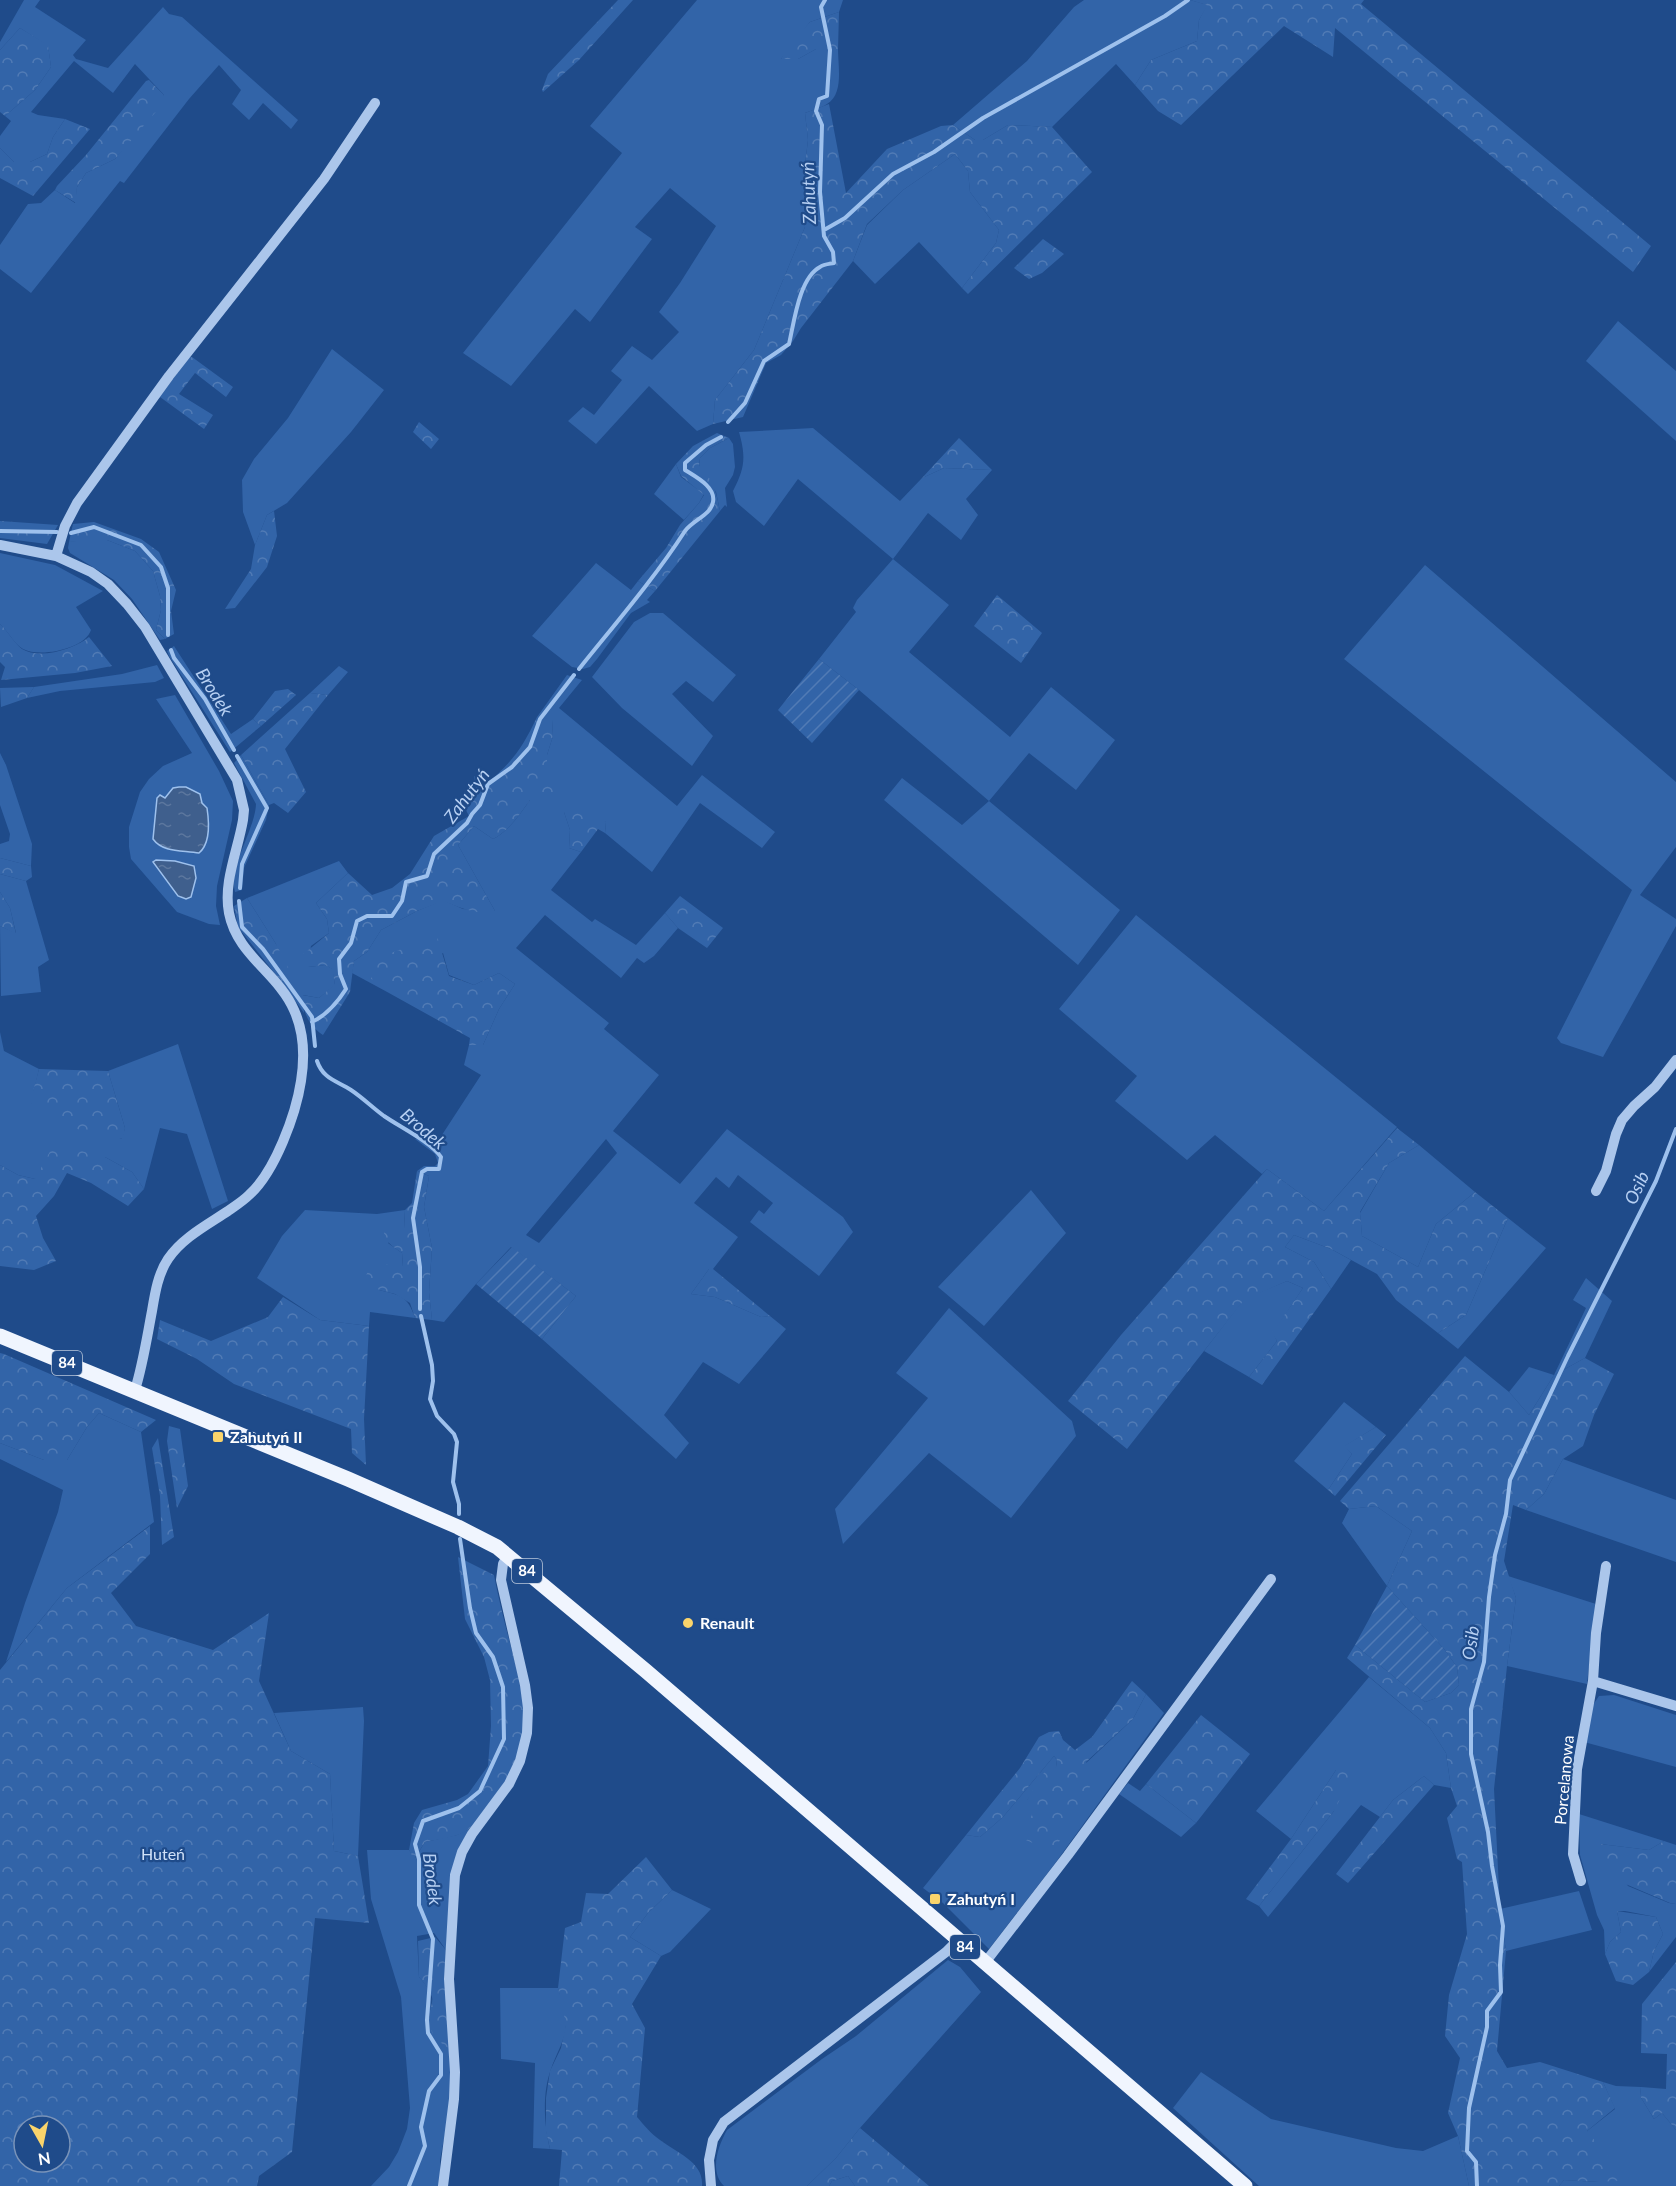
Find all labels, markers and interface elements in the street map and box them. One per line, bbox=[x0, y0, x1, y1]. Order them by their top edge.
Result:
water label: Zahutyń bbox=[796, 161, 820, 226]
water label: Brodek bbox=[192, 663, 238, 720]
water label: Zahutyń bbox=[438, 764, 494, 828]
water label: Brodek bbox=[396, 1103, 451, 1154]
water label: Osib bbox=[1619, 1167, 1653, 1208]
road number: 84 bbox=[52, 1351, 82, 1375]
place label: Zahutyń II bbox=[230, 1427, 303, 1446]
marker: Zahutyń II bbox=[211, 1430, 225, 1444]
road number: 84 bbox=[512, 1559, 542, 1583]
place label: Renault bbox=[700, 1613, 754, 1632]
marker: Renault bbox=[681, 1616, 695, 1630]
water label: Osib bbox=[1457, 1624, 1483, 1661]
street label: Porcelanowa bbox=[1550, 1734, 1577, 1825]
park label: Huteń bbox=[141, 1844, 185, 1863]
water label: Brodek bbox=[419, 1851, 447, 1907]
place label: Zahutyń I bbox=[947, 1889, 1015, 1908]
marker: Zahutyń I bbox=[928, 1892, 942, 1906]
road number: 84 bbox=[950, 1935, 980, 1959]
north arrow bbox=[12, 2114, 72, 2174]
text: N bbox=[37, 2149, 52, 2170]

